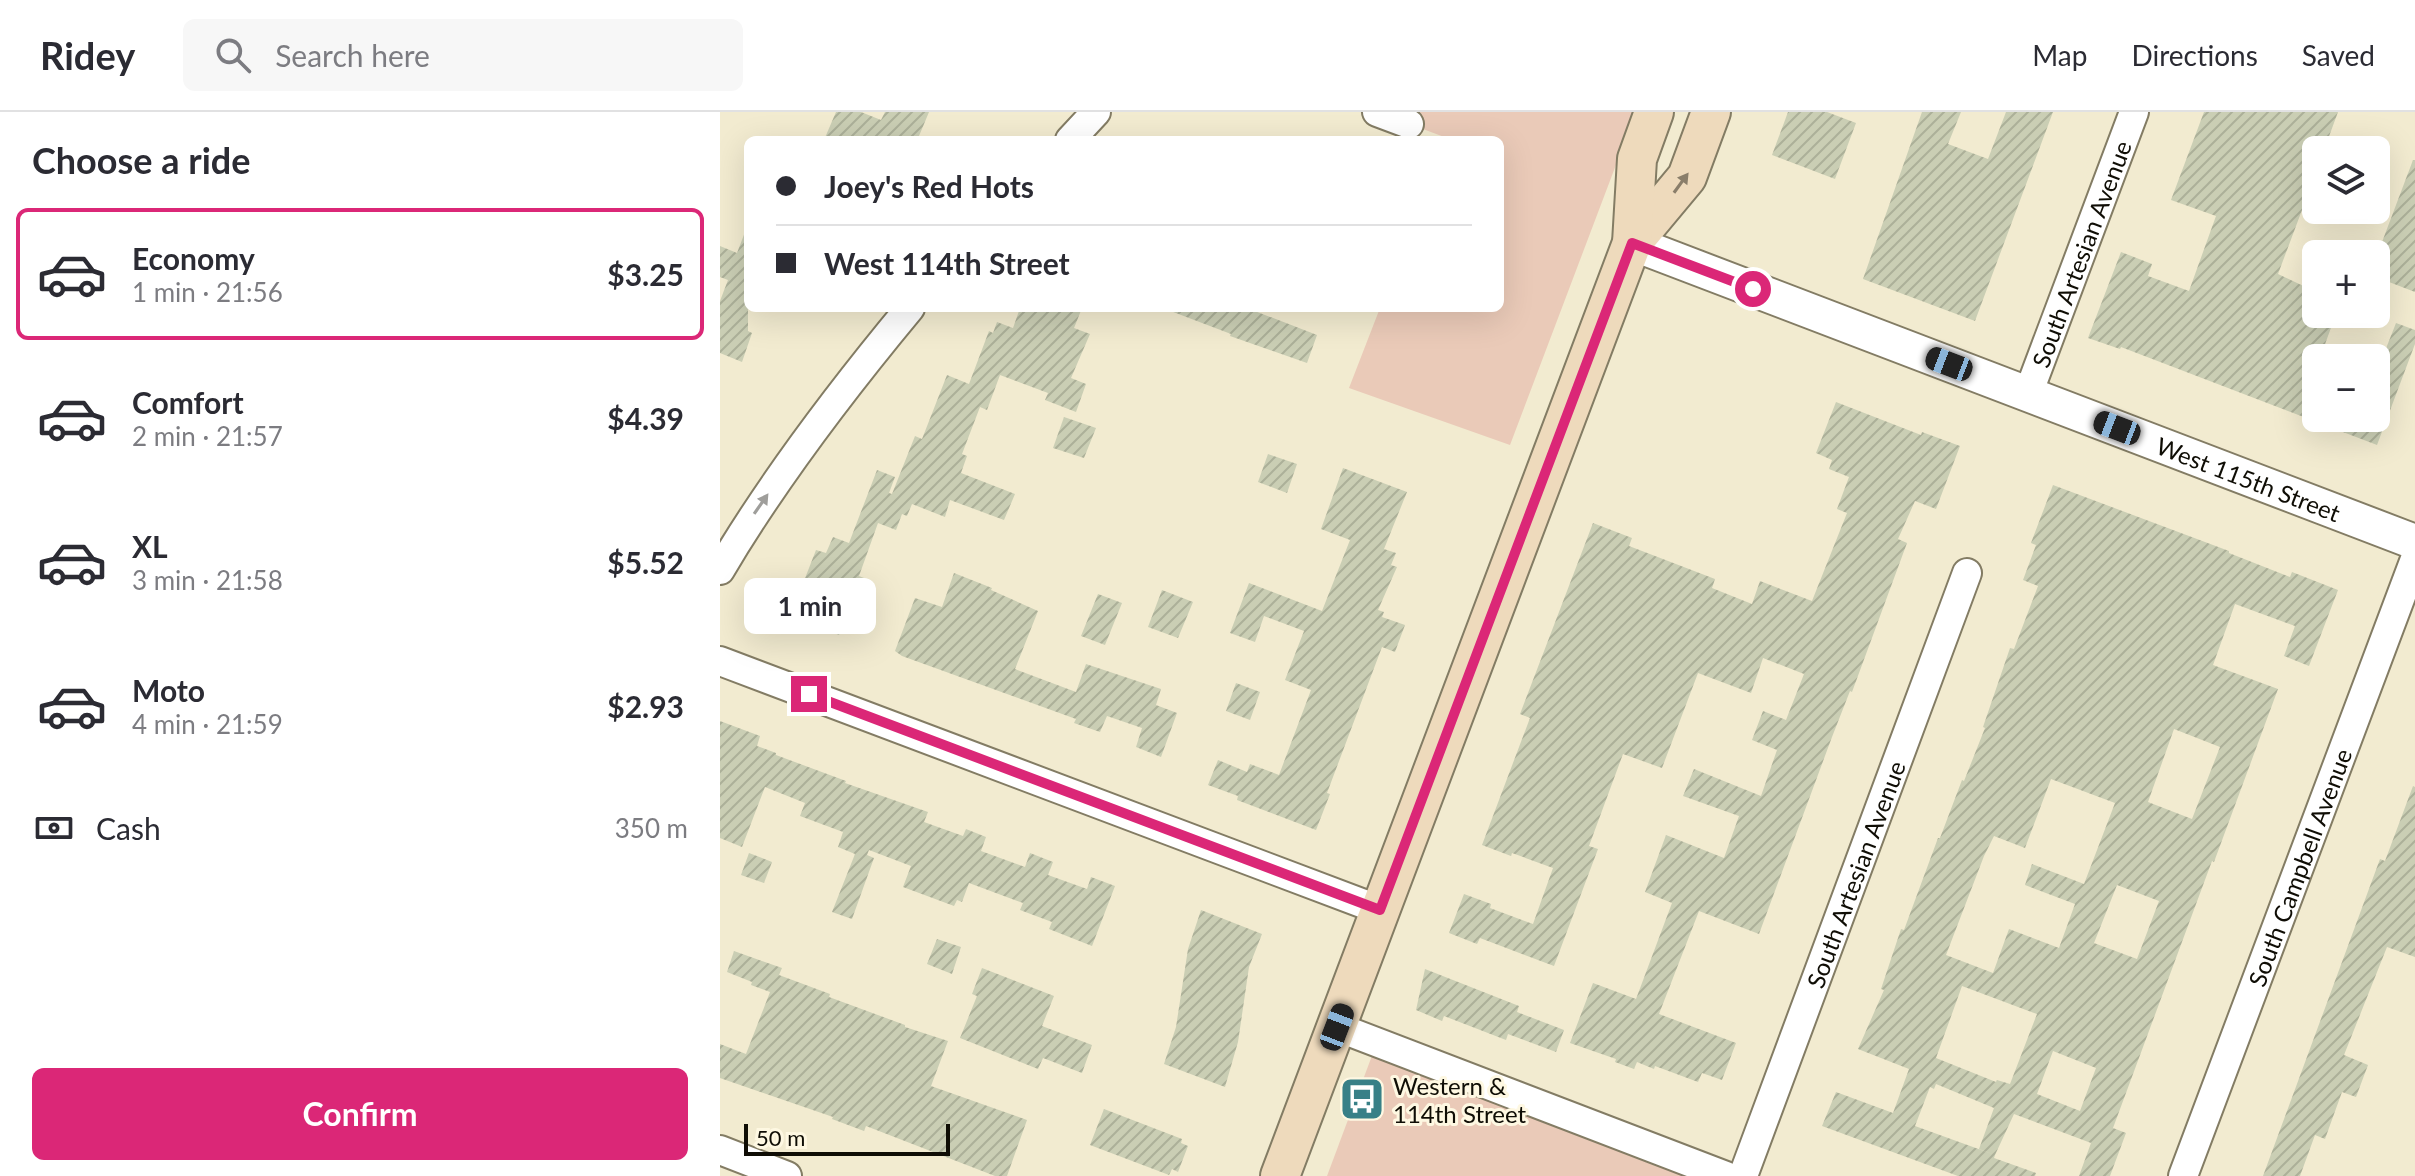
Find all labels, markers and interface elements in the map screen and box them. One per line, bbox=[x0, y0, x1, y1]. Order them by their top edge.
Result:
search box bbox=[183, 19, 743, 91]
text: Ridey bbox=[40, 32, 135, 78]
icon: search bbox=[211, 33, 255, 77]
text: Search here bbox=[275, 37, 430, 73]
text: Map bbox=[2032, 38, 2087, 72]
text: Directions bbox=[2131, 38, 2258, 72]
text: Saved bbox=[2302, 38, 2375, 72]
street label: South Artesian Avenue bbox=[2025, 136, 2137, 371]
map controls bbox=[2302, 136, 2390, 432]
button: layers bbox=[2302, 136, 2390, 224]
text: Choose a ride bbox=[32, 138, 251, 182]
text: Joey's Red Hots bbox=[824, 168, 1034, 204]
one-way arrow bbox=[1673, 172, 1688, 193]
icon: car bbox=[36, 238, 108, 310]
text: Economy bbox=[132, 240, 255, 276]
button: + bbox=[2302, 240, 2390, 328]
text: West 114th Street bbox=[824, 245, 1070, 281]
text: $3.25 bbox=[607, 256, 684, 292]
route start bbox=[1735, 271, 1771, 307]
text: 1 min · 21:56 bbox=[132, 276, 283, 308]
car bbox=[1922, 344, 1976, 384]
button: − bbox=[2302, 344, 2390, 432]
icon: car bbox=[36, 382, 108, 454]
text: Comfort bbox=[132, 384, 244, 420]
text: $4.39 bbox=[607, 400, 684, 436]
car bbox=[2090, 408, 2144, 448]
text: 2 min · 21:57 bbox=[132, 420, 283, 452]
street label: West 115th Street bbox=[2153, 430, 2345, 527]
one-way arrow bbox=[753, 494, 768, 515]
icon: car bbox=[36, 526, 108, 598]
text: XL bbox=[132, 528, 168, 564]
text: $5.52 bbox=[607, 544, 684, 580]
text: 3 min · 21:58 bbox=[132, 564, 283, 596]
callout: 1 min bbox=[743, 578, 875, 634]
text: 1 min bbox=[778, 590, 842, 622]
icon: car bbox=[36, 670, 108, 742]
text: Moto bbox=[132, 672, 205, 708]
route end bbox=[791, 676, 827, 712]
text: $2.93 bbox=[607, 688, 684, 724]
text: 4 min · 21:59 bbox=[132, 708, 283, 740]
street label: South Campbell Avenue bbox=[2241, 744, 2357, 990]
street label: South Artesian Avenue bbox=[1800, 757, 1910, 992]
icon: cash bbox=[32, 806, 76, 850]
text: Cash bbox=[96, 810, 161, 846]
text: 350 m bbox=[615, 812, 688, 844]
car bbox=[1317, 1000, 1357, 1054]
button: Confirm bbox=[32, 1068, 688, 1160]
place label: Western & 114th Street bbox=[1393, 1071, 1526, 1128]
bus stop icon: Western & 114th Street bbox=[1338, 1075, 1386, 1123]
scale bar bbox=[744, 1120, 950, 1156]
text: 50 m bbox=[756, 1124, 805, 1151]

